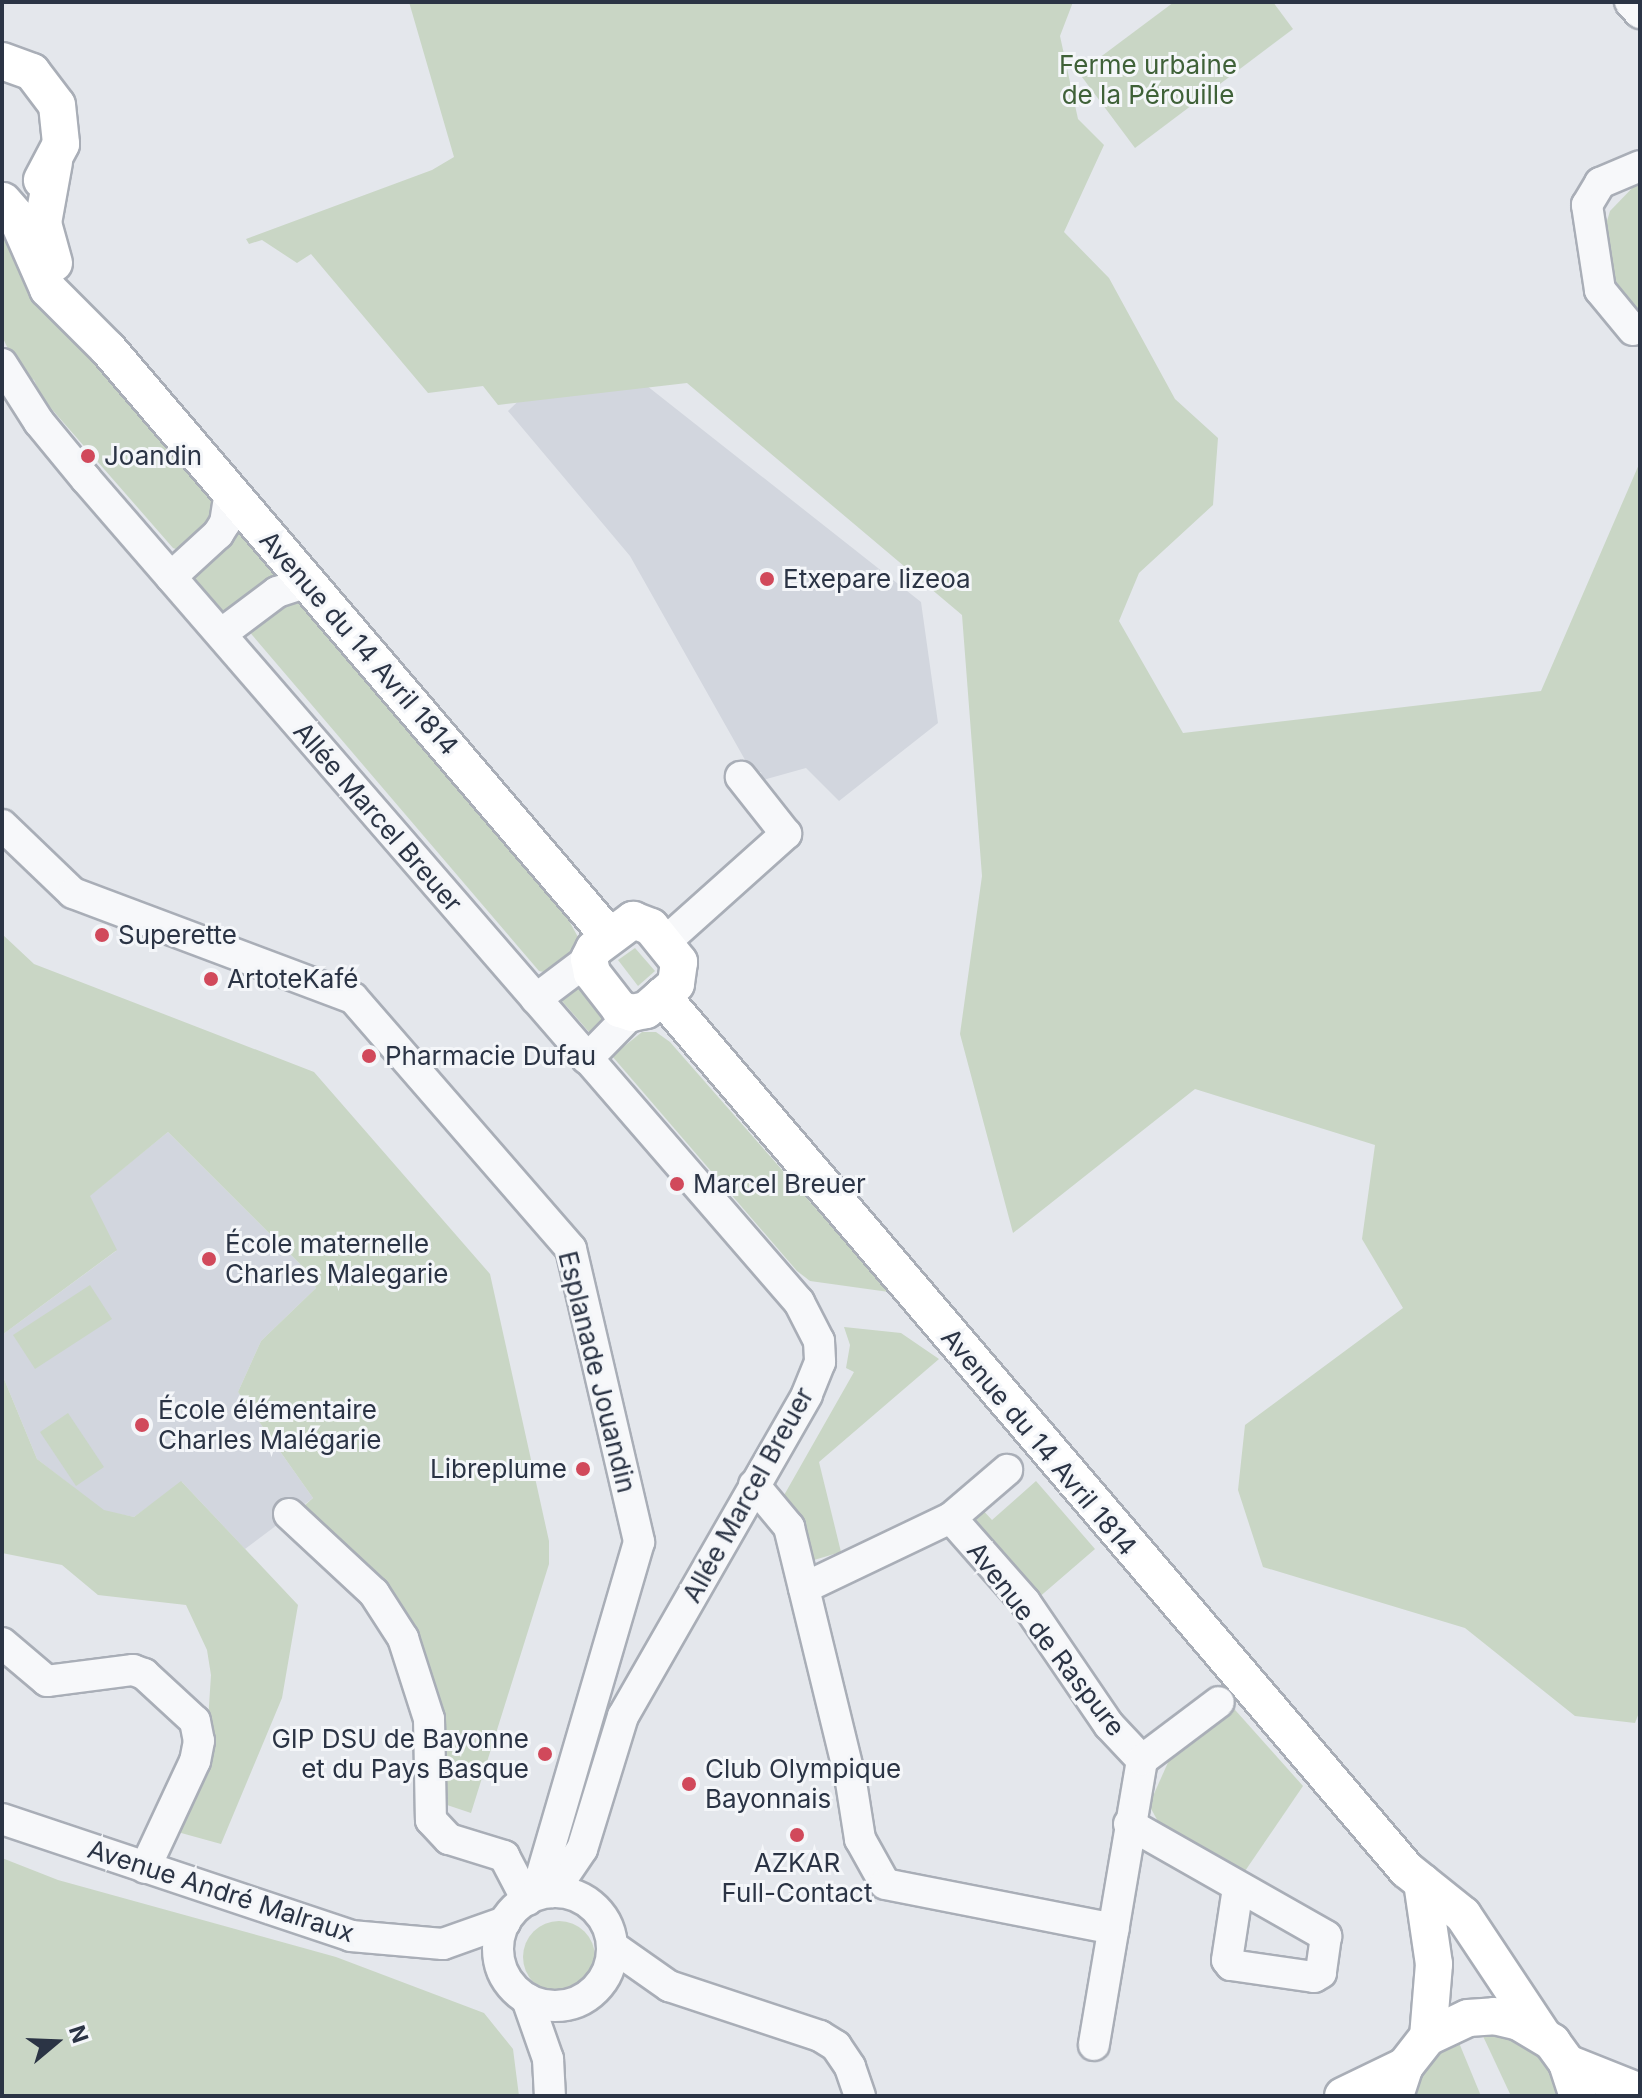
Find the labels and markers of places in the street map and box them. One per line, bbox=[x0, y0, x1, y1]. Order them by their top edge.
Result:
place label: Joandin bbox=[104, 440, 202, 472]
marker: Joandin bbox=[79, 447, 97, 465]
place label: Etxepare lizeoa bbox=[783, 563, 971, 595]
marker: Etxepare lizeoa bbox=[758, 570, 776, 588]
place label: Superette bbox=[118, 919, 237, 951]
marker: Superette bbox=[93, 926, 111, 944]
place label: ArtoteKafé bbox=[227, 963, 358, 995]
marker: ArtoteKafé bbox=[202, 970, 220, 988]
place label: Pharmacie Dufau bbox=[385, 1040, 596, 1072]
marker: Pharmacie Dufau bbox=[360, 1047, 378, 1065]
place label: Marcel Breuer bbox=[693, 1168, 866, 1200]
marker: Marcel Breuer bbox=[668, 1175, 686, 1193]
place label: École maternelle Charles Malegarie bbox=[225, 1228, 448, 1290]
marker: École maternelle Charles Malegarie bbox=[200, 1250, 218, 1268]
place label: École élémentaire Charles Malégarie bbox=[158, 1394, 381, 1456]
marker: École élémentaire Charles Malégarie bbox=[133, 1416, 151, 1434]
place label: Libreplume bbox=[430, 1453, 567, 1485]
marker: Libreplume bbox=[574, 1460, 592, 1478]
place label: GIP DSU de Bayonne et du Pays Basque bbox=[271, 1723, 529, 1784]
marker: GIP DSU de Bayonne et du Pays Basque bbox=[536, 1745, 554, 1763]
place label: Club Olympique Bayonnais bbox=[705, 1753, 901, 1814]
marker: Club Olympique Bayonnais bbox=[680, 1775, 698, 1793]
marker: AZKAR Full-Contact bbox=[788, 1826, 806, 1844]
place label: AZKAR Full-Contact bbox=[722, 1847, 872, 1908]

